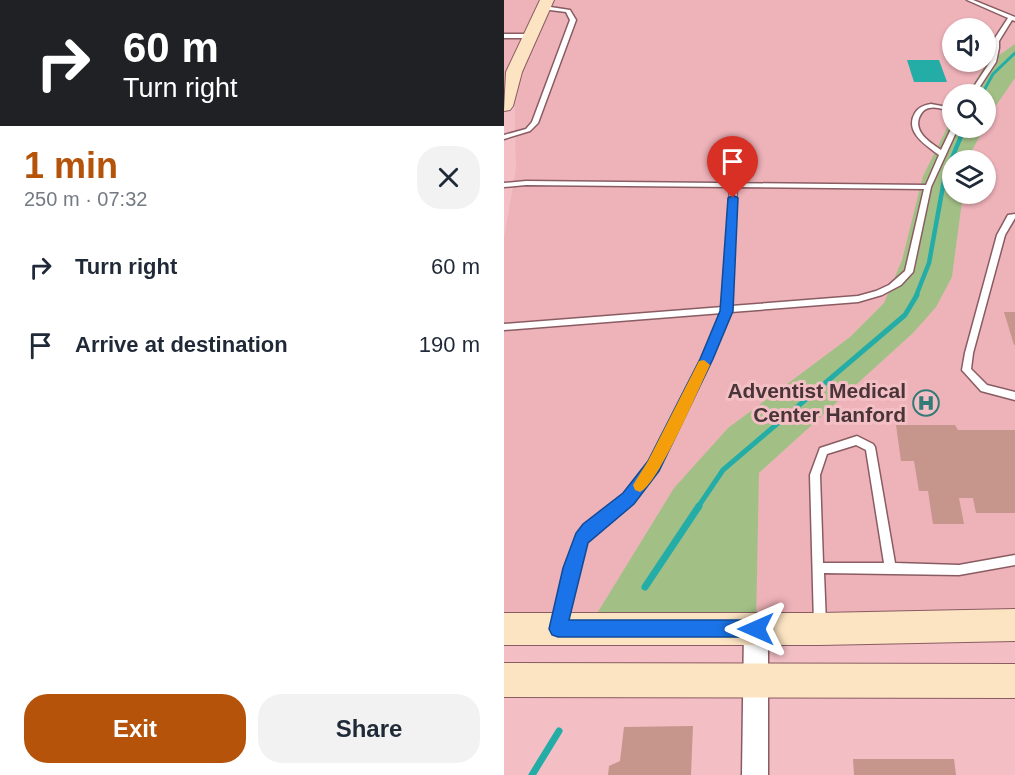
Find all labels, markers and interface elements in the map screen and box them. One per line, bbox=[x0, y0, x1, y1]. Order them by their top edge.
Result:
map controls bbox=[942, 18, 996, 204]
button: sound bbox=[942, 18, 996, 72]
icon: right bbox=[24, 24, 102, 102]
text: 60 m bbox=[123, 24, 219, 71]
text: Turn right bbox=[123, 73, 238, 103]
button: search bbox=[942, 84, 996, 138]
pin bbox=[707, 136, 758, 198]
text: 1 min bbox=[24, 145, 118, 186]
icon: arrive bbox=[716, 145, 749, 178]
button: close bbox=[417, 146, 480, 209]
button: layers bbox=[942, 150, 996, 204]
text: 250 m · 07:32 bbox=[24, 188, 147, 210]
icon: right bbox=[24, 251, 57, 284]
text: Turn right bbox=[75, 254, 177, 279]
text: 60 m bbox=[431, 254, 480, 279]
icon: arrive bbox=[24, 329, 57, 362]
text: Arrive at destination bbox=[75, 332, 288, 357]
text: 190 m bbox=[419, 332, 480, 357]
place label: Adventist Medical Center Hanford bbox=[727, 379, 906, 426]
hospital icon: Adventist Medical Center Hanford bbox=[911, 388, 941, 418]
position arrow bbox=[724, 597, 788, 661]
button: Exit bbox=[24, 694, 246, 763]
button: Share bbox=[258, 694, 480, 763]

